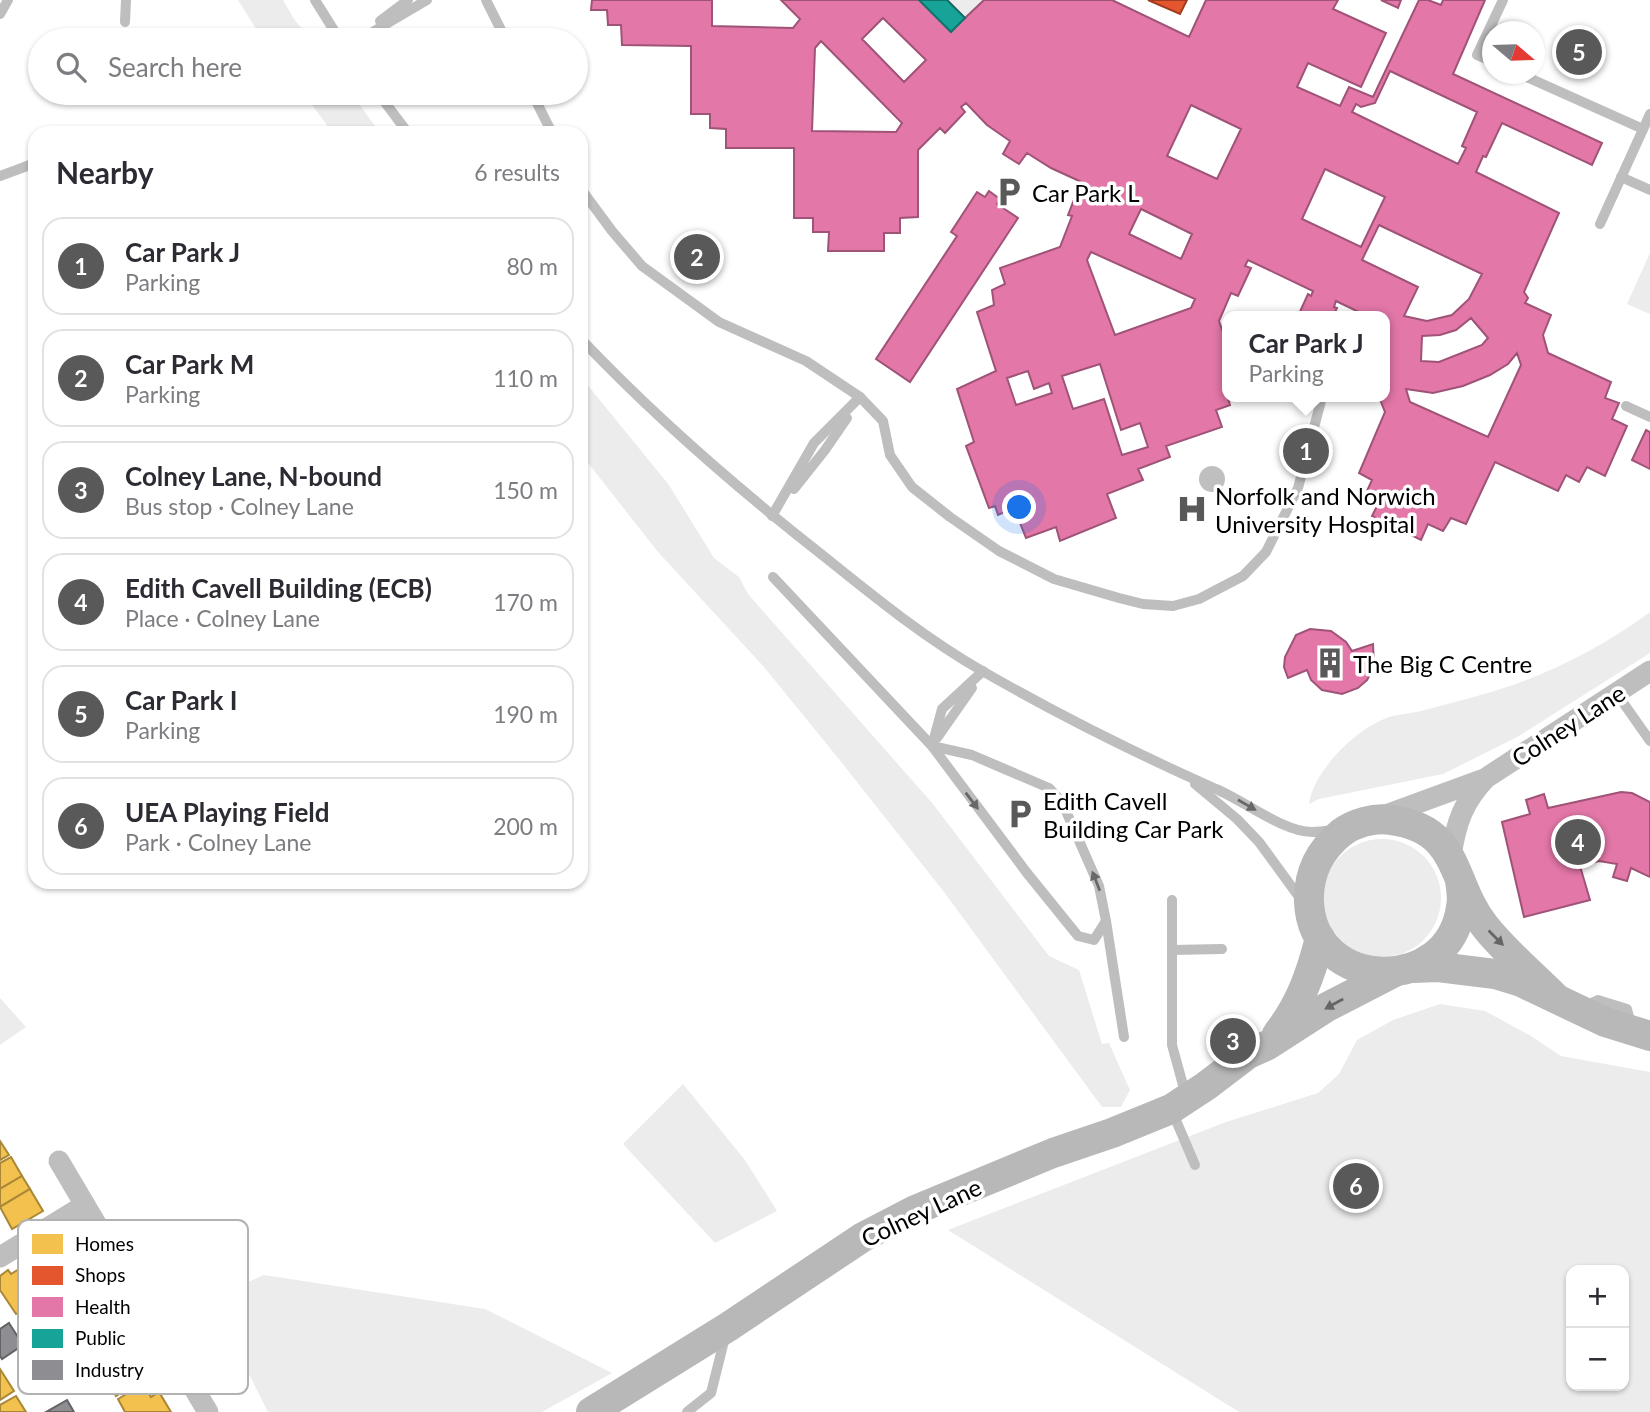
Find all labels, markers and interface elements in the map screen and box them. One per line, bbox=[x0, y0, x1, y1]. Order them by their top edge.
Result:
north arrow bbox=[1482, 21, 1545, 84]
pin: 5 bbox=[1556, 26, 1602, 78]
search box bbox=[28, 28, 588, 105]
icon: search bbox=[52, 48, 90, 86]
text: Search here bbox=[108, 51, 242, 83]
text: Nearby bbox=[56, 154, 154, 190]
text: 6 results bbox=[474, 158, 560, 186]
parking icon: Car Park L bbox=[992, 175, 1026, 209]
place label: Car Park L bbox=[1032, 178, 1140, 207]
pin: 2 bbox=[674, 231, 720, 283]
text: Car Park J bbox=[125, 236, 240, 268]
text: 1 bbox=[74, 252, 88, 280]
text: 80 m bbox=[507, 252, 558, 280]
text: Parking bbox=[125, 268, 200, 296]
popup bbox=[1222, 311, 1390, 402]
text: Car Park J bbox=[1248, 327, 1364, 359]
text: Car Park M bbox=[125, 348, 254, 380]
text: Parking bbox=[1248, 359, 1324, 387]
text: 2 bbox=[74, 364, 88, 392]
text: 110 m bbox=[493, 364, 558, 392]
text: Parking bbox=[125, 380, 200, 408]
pin: 1 bbox=[1283, 425, 1329, 477]
text: Colney Lane, N-bound bbox=[125, 460, 382, 492]
text: 3 bbox=[74, 476, 88, 504]
text: 150 m bbox=[493, 476, 558, 504]
place label: Norfolk and Norwich University Hospital bbox=[1215, 481, 1436, 538]
your location bbox=[1002, 490, 1036, 524]
text: Bus stop · Colney Lane bbox=[125, 492, 354, 520]
hospital icon: Norfolk and Norwich University Hospital bbox=[1175, 492, 1209, 526]
text: Edith Cavell Building (ECB) bbox=[125, 572, 432, 604]
text: 4 bbox=[74, 588, 88, 616]
text: 170 m bbox=[493, 588, 558, 616]
text: Place · Colney Lane bbox=[125, 604, 320, 632]
building icon: The Big C Centre bbox=[1313, 646, 1347, 680]
place label: The Big C Centre bbox=[1353, 649, 1532, 678]
street label: Colney Lane bbox=[1506, 678, 1630, 772]
text: Car Park I bbox=[125, 684, 237, 716]
text: 5 bbox=[74, 700, 88, 728]
text: 190 m bbox=[493, 700, 558, 728]
text: Parking bbox=[125, 716, 200, 744]
place label: Edith Cavell Building Car Park bbox=[1043, 786, 1224, 843]
one-way arrow bbox=[965, 791, 980, 809]
text: UEA Playing Field bbox=[125, 796, 330, 828]
parking icon: Edith Cavell Building Car Park bbox=[1003, 797, 1037, 831]
one-way arrow bbox=[1238, 799, 1257, 811]
text: 6 bbox=[74, 812, 88, 840]
text: 200 m bbox=[493, 812, 558, 840]
pin: 4 bbox=[1555, 816, 1601, 868]
text: Park · Colney Lane bbox=[125, 828, 311, 856]
one-way arrow bbox=[1090, 870, 1101, 891]
one-way arrow bbox=[1487, 929, 1504, 945]
one-way arrow bbox=[1324, 998, 1344, 1010]
pin: 3 bbox=[1210, 1015, 1256, 1067]
pin: 6 bbox=[1333, 1160, 1379, 1212]
street label: Colney Lane bbox=[856, 1172, 986, 1252]
legend bbox=[18, 1220, 248, 1394]
text: Homes bbox=[75, 1232, 134, 1255]
text: Shops bbox=[75, 1263, 125, 1286]
map controls bbox=[1566, 1265, 1629, 1391]
button: + bbox=[1566, 1265, 1629, 1328]
text: Health bbox=[75, 1295, 131, 1318]
text: Public bbox=[75, 1326, 126, 1349]
button: − bbox=[1566, 1328, 1629, 1391]
text: Industry bbox=[75, 1358, 144, 1381]

